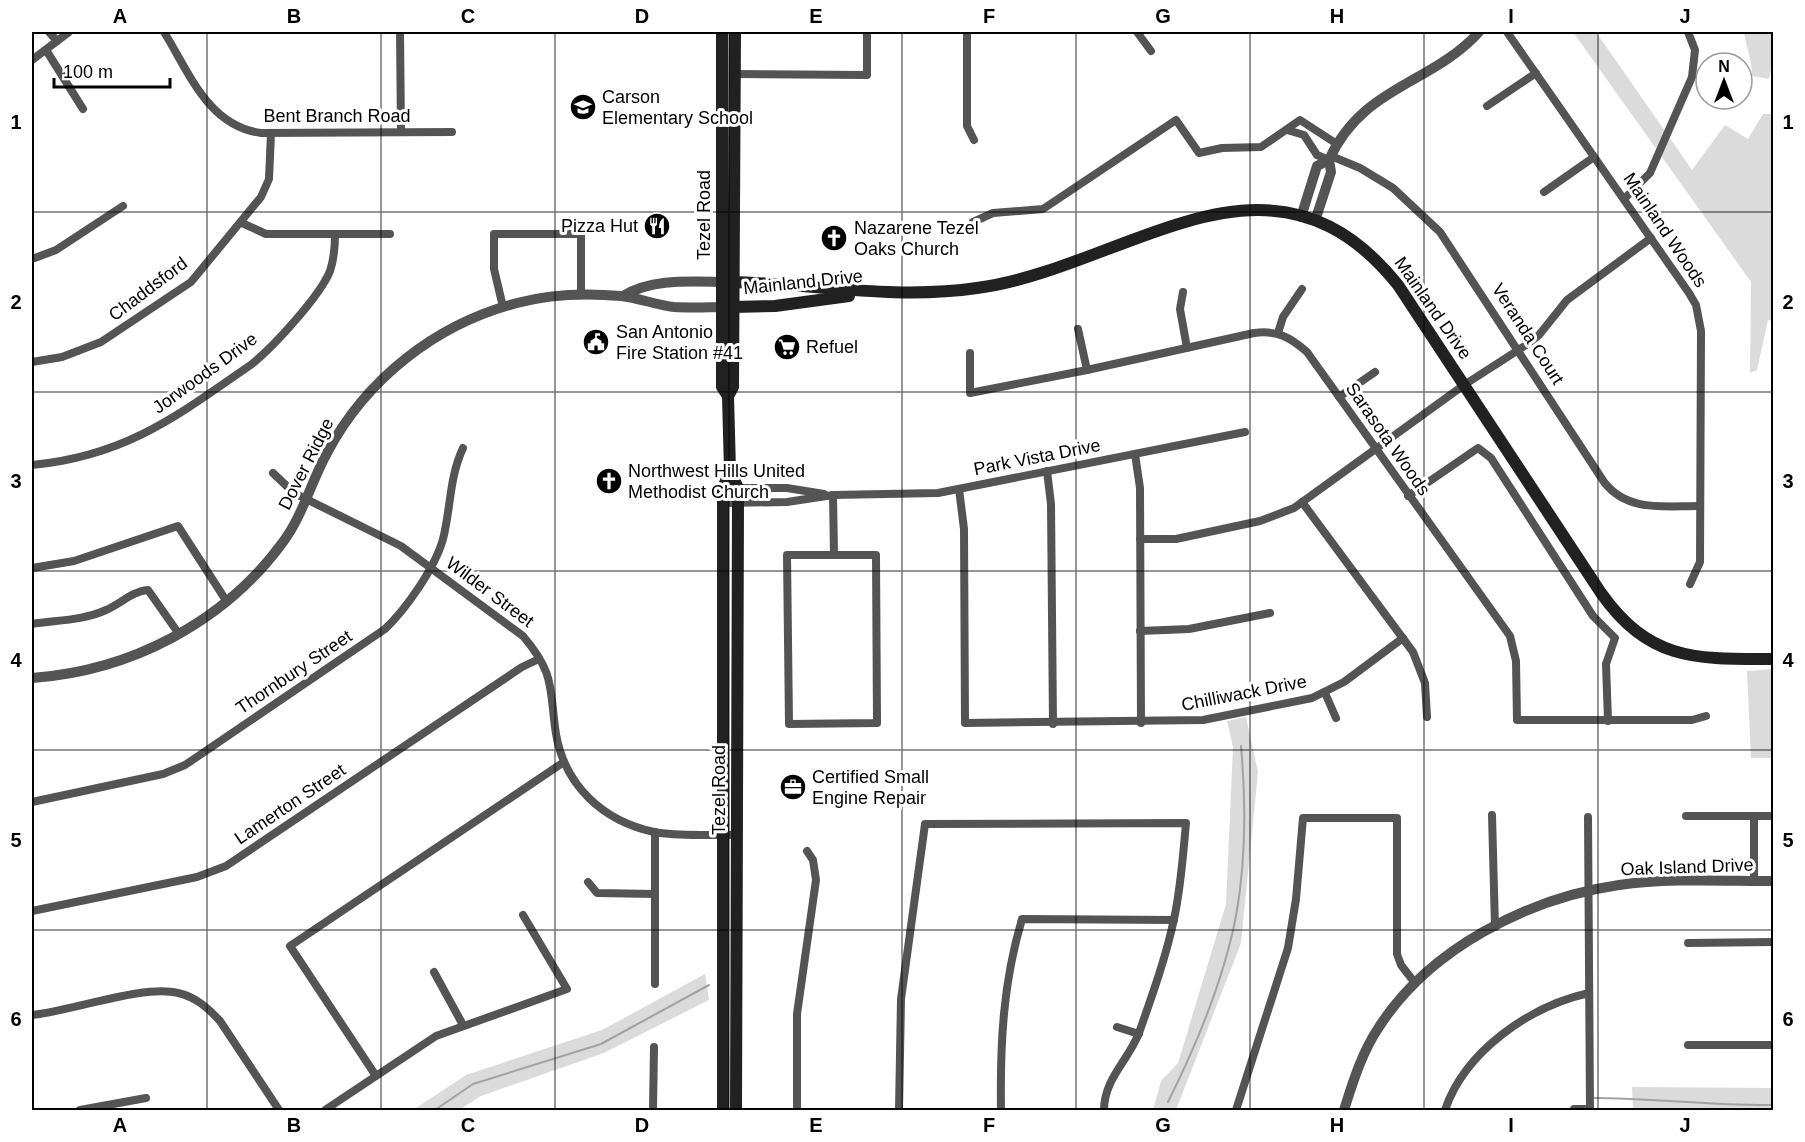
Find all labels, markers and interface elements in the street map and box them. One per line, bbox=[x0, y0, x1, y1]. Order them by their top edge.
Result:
text: A bbox=[113, 5, 127, 27]
text: B bbox=[287, 5, 301, 27]
text: C bbox=[461, 5, 475, 27]
text: D bbox=[635, 5, 649, 27]
text: E bbox=[809, 5, 823, 27]
text: F bbox=[983, 5, 995, 27]
text: G bbox=[1155, 5, 1171, 27]
text: H bbox=[1330, 5, 1344, 27]
text: I bbox=[1508, 5, 1514, 27]
text: J bbox=[1679, 5, 1691, 27]
scale bar bbox=[54, 51, 170, 89]
north arrow bbox=[1694, 51, 1754, 111]
text: N bbox=[1718, 58, 1730, 75]
text: 100 m bbox=[63, 62, 113, 82]
place label: Carson Elementary School bbox=[602, 87, 753, 128]
school or university icon: Carson Elementary School bbox=[568, 92, 598, 122]
street label: Bent Branch Road bbox=[263, 106, 411, 126]
text: 1 bbox=[10, 111, 22, 133]
text: 1 bbox=[1782, 111, 1794, 133]
street label: Mainland Woods bbox=[1619, 169, 1711, 291]
street label: Tezel Road bbox=[694, 170, 714, 260]
restaurant icon: Pizza Hut bbox=[642, 211, 672, 241]
place label: Pizza Hut bbox=[561, 216, 638, 236]
place label: Nazarene Tezel Oaks Church bbox=[854, 218, 979, 259]
church icon: Nazarene Tezel Oaks Church bbox=[819, 223, 849, 253]
street label: Chaddsford bbox=[105, 253, 191, 325]
street label: Mainland Drive bbox=[1390, 253, 1476, 363]
street label: Mainland Drive bbox=[742, 266, 864, 298]
street label: Veranda Court bbox=[1488, 280, 1568, 388]
text: 2 bbox=[10, 291, 22, 313]
text: 2 bbox=[1782, 291, 1794, 313]
place label: San Antonio Fire Station #41 bbox=[616, 322, 743, 363]
public building icon: San Antonio Fire Station #41 bbox=[581, 327, 611, 357]
street label: Jorwoods Drive bbox=[149, 328, 261, 418]
supermarket icon: Refuel bbox=[772, 332, 802, 362]
place label: Refuel bbox=[806, 337, 858, 357]
street label: Sarasota Woods bbox=[1342, 379, 1434, 499]
street label: Dover Ridge bbox=[274, 415, 338, 513]
street label: Park Vista Drive bbox=[972, 435, 1102, 479]
place label: Northwest Hills United Methodist Church bbox=[628, 461, 805, 502]
church icon: Northwest Hills United Methodist Church bbox=[594, 466, 624, 496]
text: 3 bbox=[10, 470, 22, 492]
text: 3 bbox=[1782, 470, 1794, 492]
street label: Wilder Street bbox=[442, 553, 538, 631]
street label: Thornbury Street bbox=[232, 626, 356, 718]
text: 4 bbox=[10, 649, 22, 671]
text: 4 bbox=[1782, 649, 1794, 671]
street label: Chilliwack Drive bbox=[1180, 671, 1308, 715]
street label: Tezel Road bbox=[709, 745, 729, 835]
street label: Lamerton Street bbox=[231, 760, 349, 848]
place label: Certified Small Engine Repair bbox=[812, 767, 929, 808]
office icon: Certified Small Engine Repair bbox=[778, 772, 808, 802]
text: 5 bbox=[10, 829, 22, 851]
text: 5 bbox=[1782, 829, 1794, 851]
street label: Oak Island Drive bbox=[1620, 855, 1754, 879]
text: 6 bbox=[10, 1008, 22, 1030]
text: 6 bbox=[1782, 1008, 1794, 1030]
text: A bbox=[113, 1114, 127, 1136]
text: B bbox=[287, 1114, 301, 1136]
text: C bbox=[461, 1114, 475, 1136]
text: D bbox=[635, 1114, 649, 1136]
text: E bbox=[809, 1114, 823, 1136]
text: F bbox=[983, 1114, 995, 1136]
text: G bbox=[1155, 1114, 1171, 1136]
text: H bbox=[1330, 1114, 1344, 1136]
text: I bbox=[1508, 1114, 1514, 1136]
text: J bbox=[1679, 1114, 1691, 1136]

